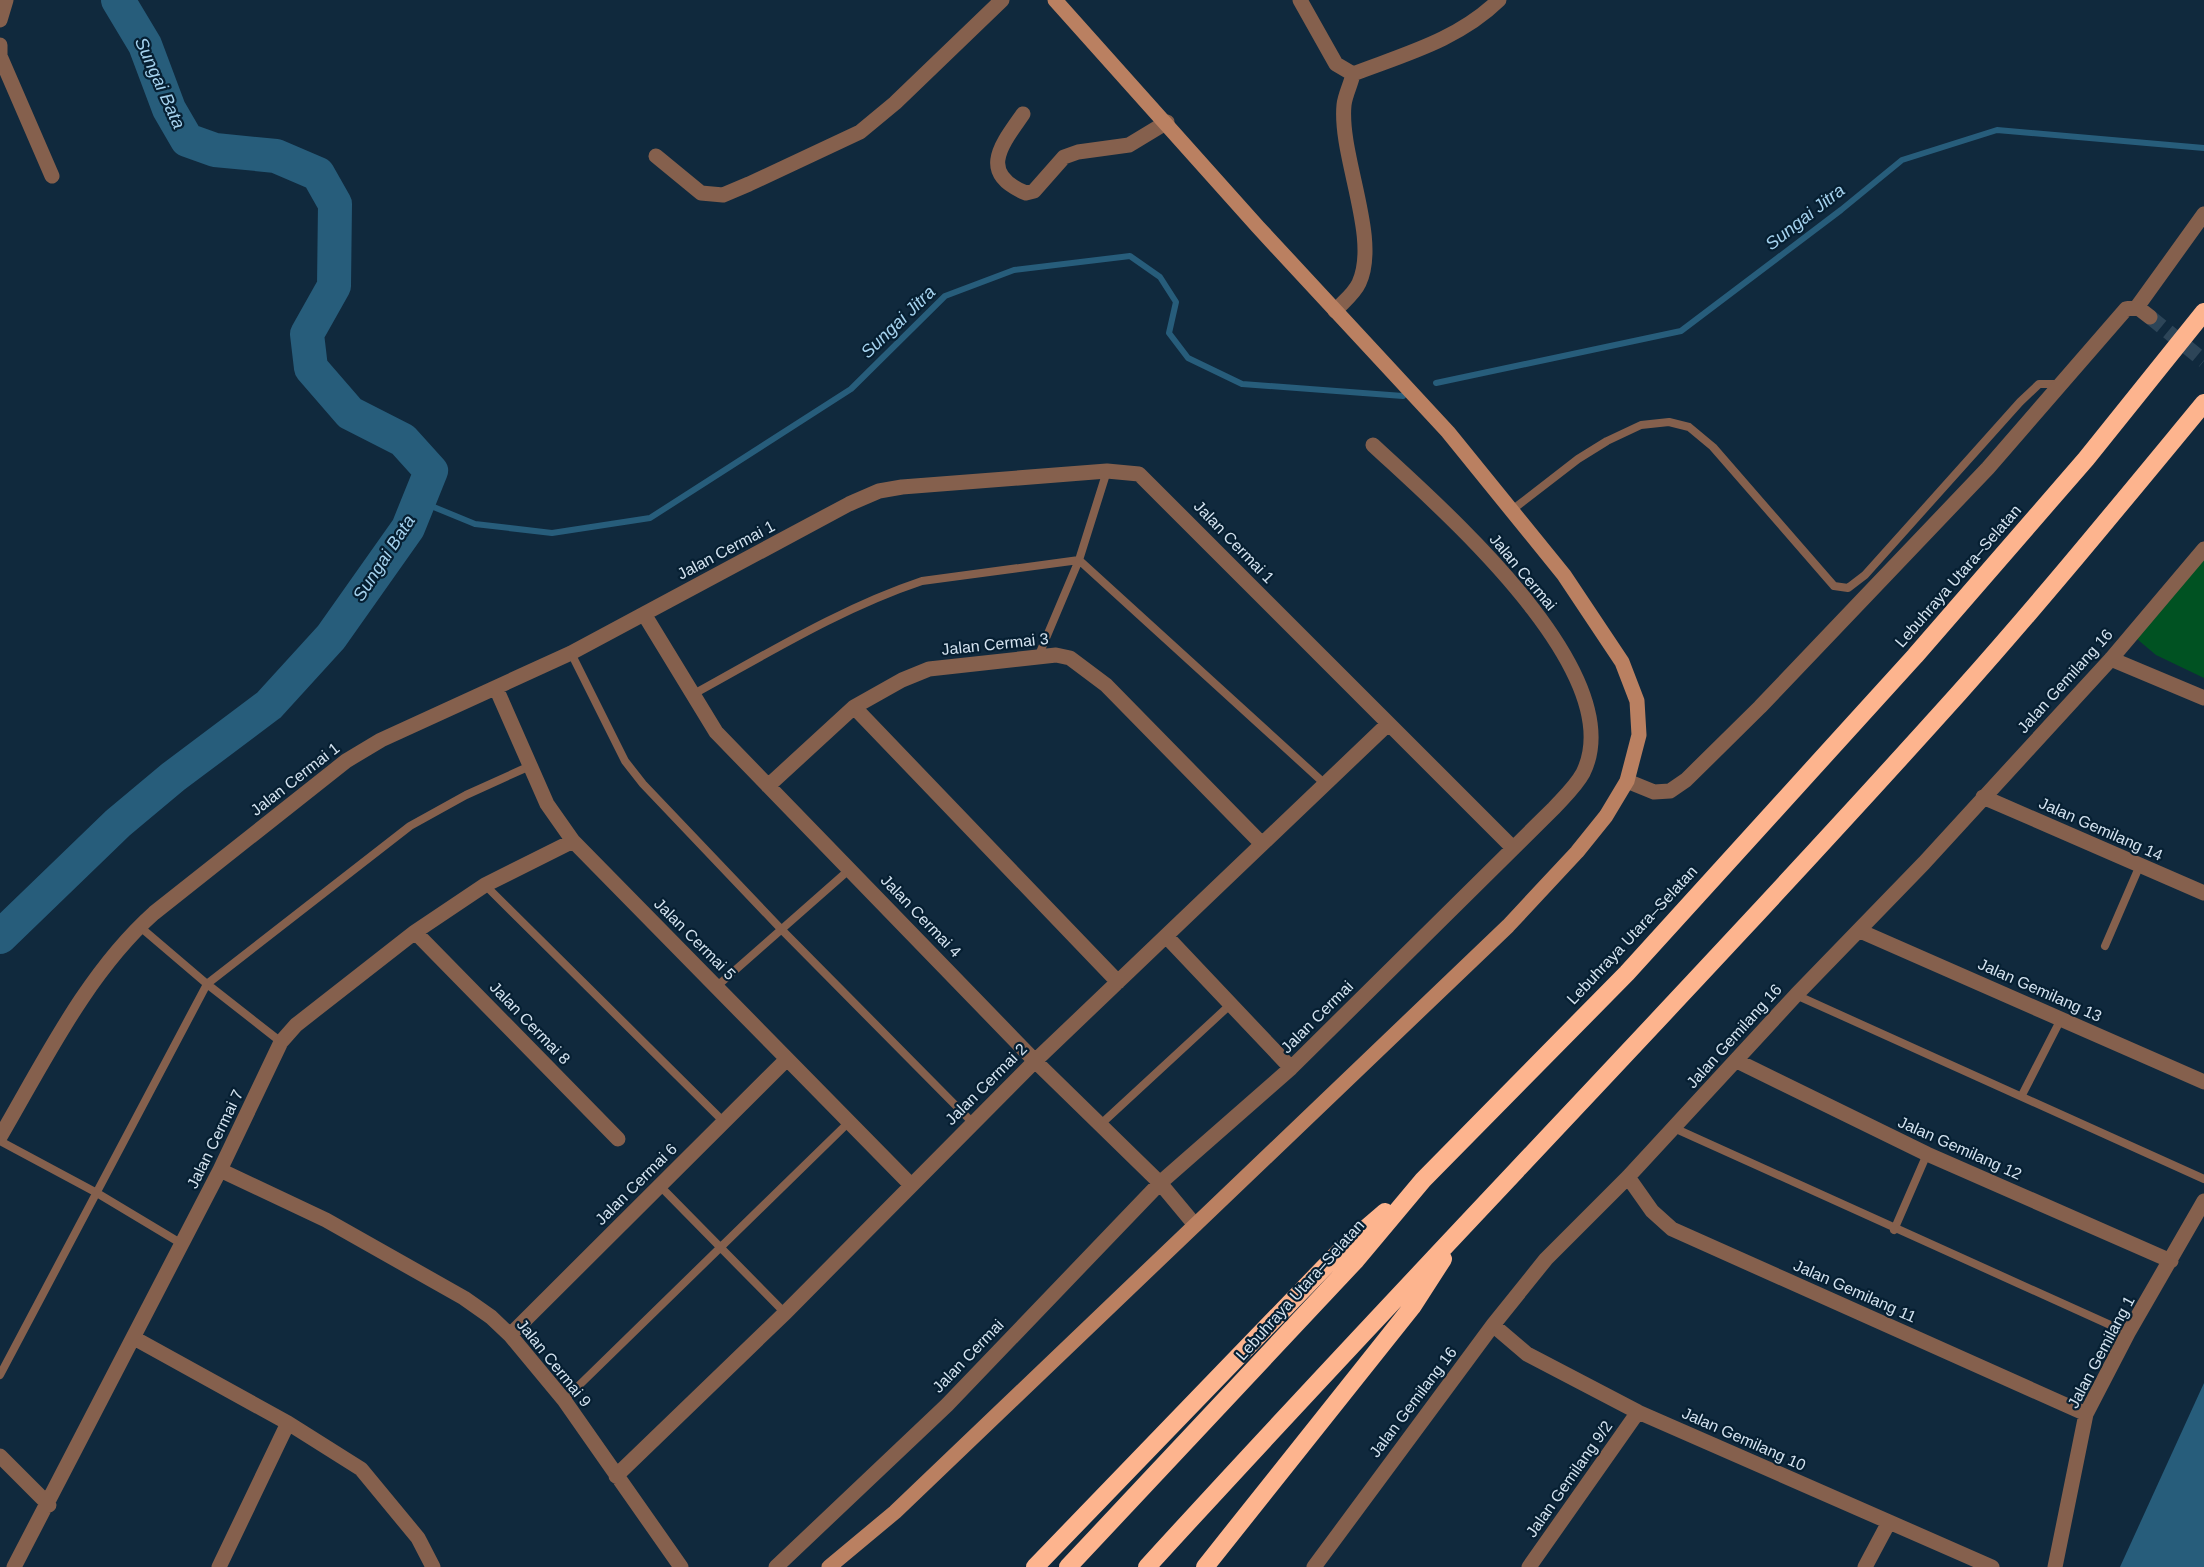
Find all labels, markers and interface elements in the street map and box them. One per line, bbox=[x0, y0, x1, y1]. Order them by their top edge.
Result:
water label: Sungai Bata bbox=[131, 34, 189, 132]
water label: Sungai Jitra bbox=[1761, 180, 1849, 254]
water label: Sungai Jitra bbox=[857, 282, 939, 362]
street label: Jalan Cermai 1 bbox=[1191, 497, 1278, 587]
street label: Lebuhraya Utara–Selatan bbox=[1892, 502, 2024, 650]
water label: Sungai Bata bbox=[349, 511, 419, 605]
street label: Jalan Cermai 1 bbox=[675, 517, 778, 583]
street label: Jalan Cermai bbox=[1486, 530, 1560, 614]
street label: Jalan Gemilang 16 bbox=[2014, 626, 2116, 736]
street label: Jalan Cermai 3 bbox=[941, 630, 1049, 658]
street label: Jalan Cermai 1 bbox=[247, 739, 343, 819]
street label: Jalan Gemilang 14 bbox=[2037, 794, 2165, 864]
street label: Lebuhraya Utara–Selatan bbox=[1564, 863, 1700, 1007]
street label: Jalan Cermai 4 bbox=[878, 871, 965, 961]
street label: Jalan Cermai 5 bbox=[651, 895, 739, 983]
street label: Jalan Gemilang 13 bbox=[1976, 955, 2104, 1025]
street label: Jalan Cermai 8 bbox=[487, 978, 574, 1068]
street label: Jalan Cermai bbox=[1278, 978, 1356, 1056]
street label: Jalan Gemilang 16 bbox=[1683, 981, 1785, 1091]
street label: Jalan Cermai 2 bbox=[942, 1040, 1030, 1128]
street label: Jalan Cermai 7 bbox=[184, 1087, 246, 1191]
street label: Jalan Gemilang 12 bbox=[1896, 1113, 2024, 1183]
street label: Jalan Cermai 6 bbox=[592, 1140, 680, 1228]
street label: Lebuhraya Utara–Selatan bbox=[1233, 1217, 1367, 1363]
street label: Jalan Gemilang 11 bbox=[1791, 1256, 1919, 1326]
street label: Jalan Gemilang 1 bbox=[2064, 1293, 2138, 1411]
street label: Jalan Cermai 9 bbox=[514, 1316, 595, 1410]
street label: Jalan Cermai bbox=[929, 1316, 1007, 1396]
street label: Jalan Gemilang 16 bbox=[1366, 1344, 1460, 1460]
street label: Jalan Gemilang 10 bbox=[1680, 1404, 1808, 1474]
street label: Jalan Gemilang 9/2 bbox=[1523, 1418, 1616, 1540]

